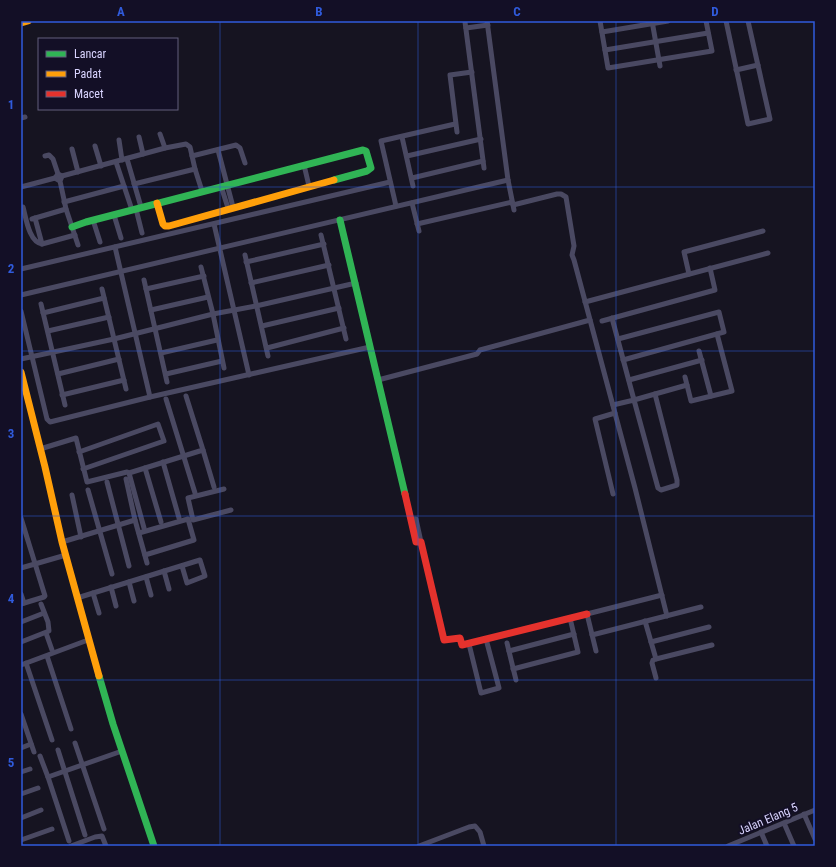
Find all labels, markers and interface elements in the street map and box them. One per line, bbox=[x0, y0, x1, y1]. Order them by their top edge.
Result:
text: A bbox=[117, 4, 125, 19]
text: B bbox=[315, 4, 323, 19]
text: C bbox=[513, 4, 521, 19]
text: D bbox=[711, 4, 719, 19]
legend bbox=[38, 38, 178, 110]
text: Lancar bbox=[74, 47, 107, 61]
text: Padat bbox=[74, 67, 102, 81]
text: Macet bbox=[74, 87, 104, 101]
text: 1 bbox=[8, 97, 14, 112]
text: 2 bbox=[8, 261, 15, 276]
text: 3 bbox=[8, 426, 14, 441]
text: 4 bbox=[8, 591, 15, 606]
text: 5 bbox=[8, 755, 15, 770]
street label: Jalan Elang 5 bbox=[736, 800, 800, 838]

